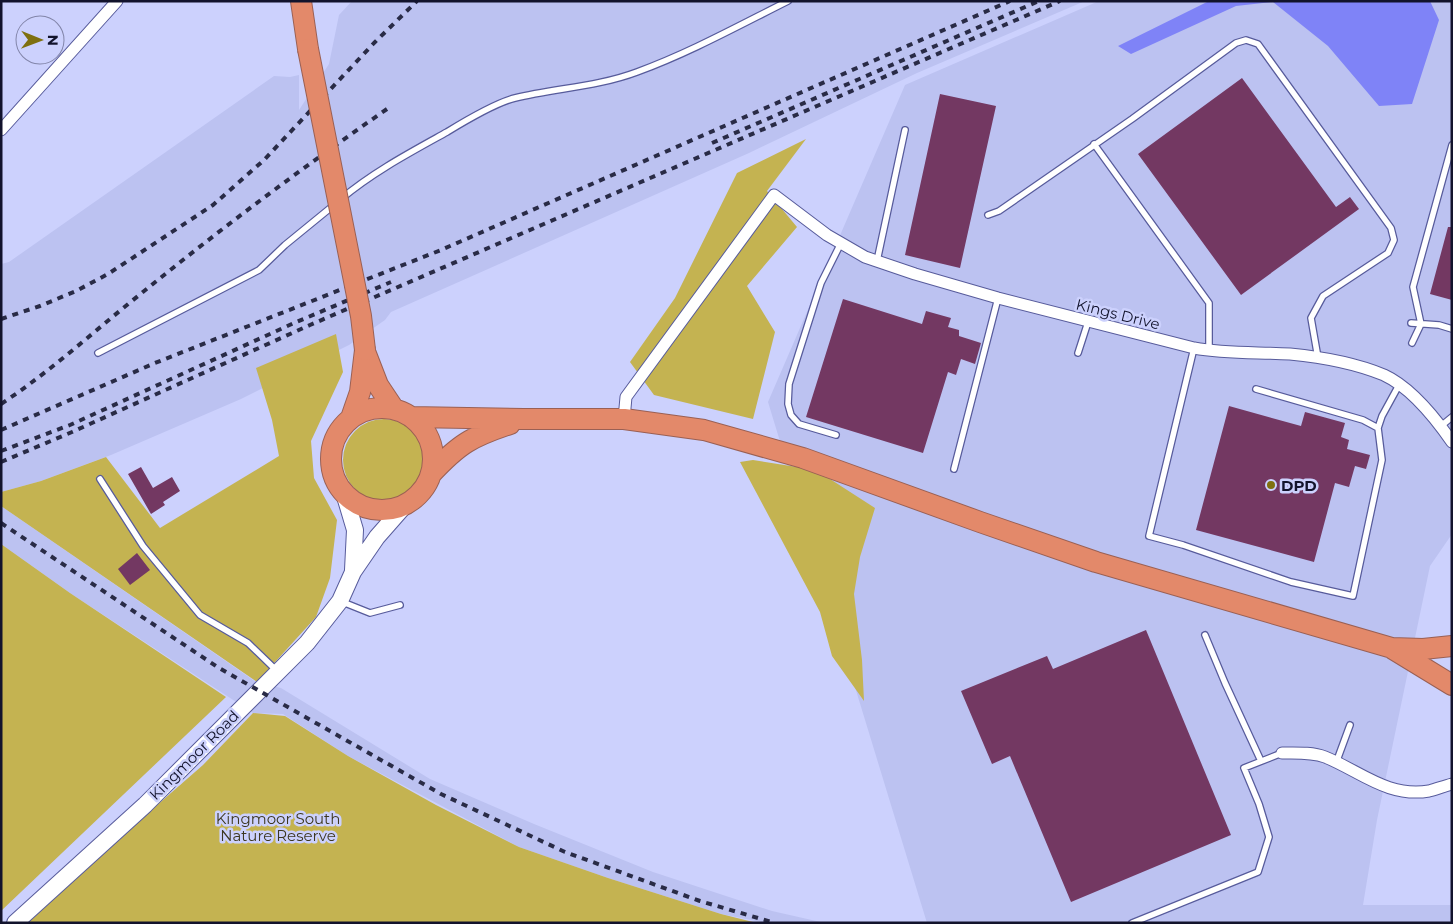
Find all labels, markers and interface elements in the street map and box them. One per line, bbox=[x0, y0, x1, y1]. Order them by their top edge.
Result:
north arrow bbox=[15, 15, 65, 65]
text: N bbox=[44, 34, 62, 46]
street label: Kings Drive bbox=[1074, 294, 1162, 334]
place label: DPD bbox=[1281, 476, 1317, 495]
marker: DPD bbox=[1265, 479, 1277, 491]
street label: Kingmoor Road bbox=[145, 706, 243, 804]
park label: Kingmoor South Nature Reserve bbox=[216, 809, 340, 845]

